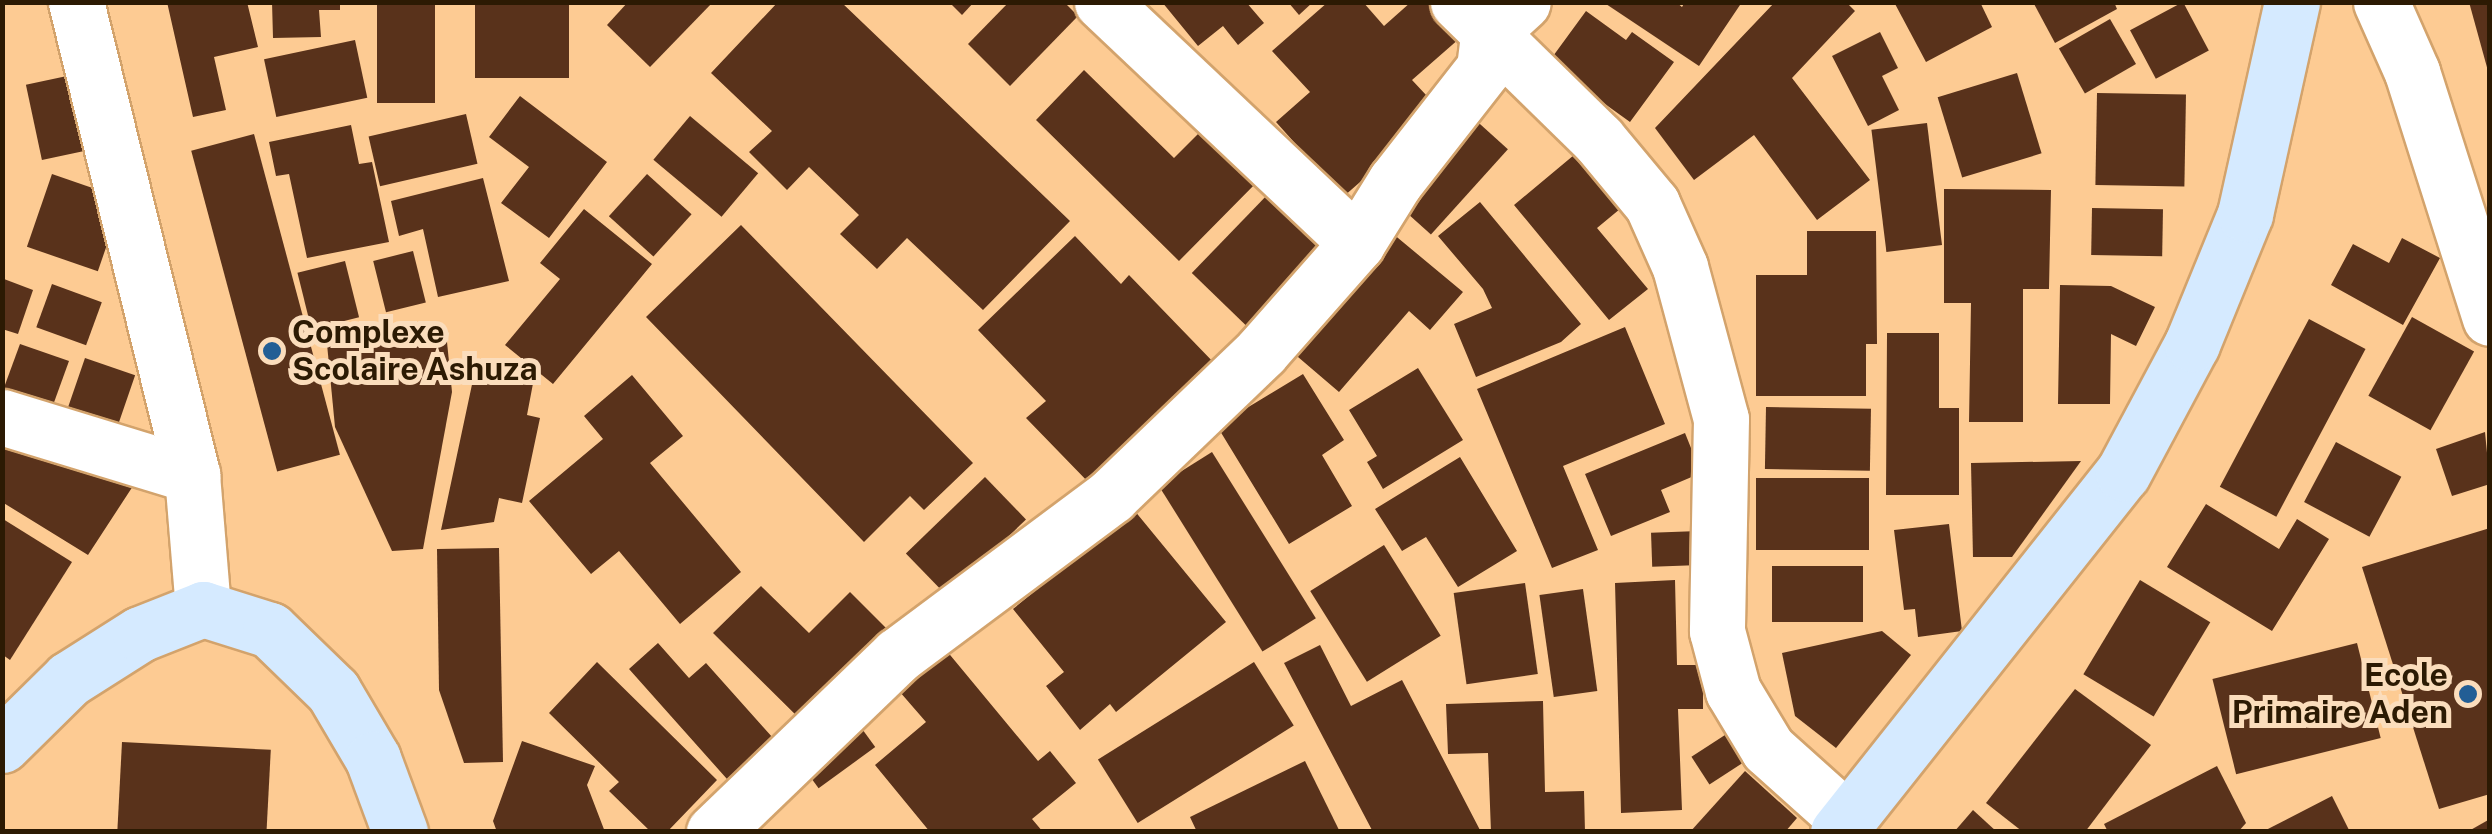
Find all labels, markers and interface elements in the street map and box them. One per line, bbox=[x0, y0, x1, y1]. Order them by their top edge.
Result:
place label: Complexe Scolaire Ashuza bbox=[292, 314, 538, 389]
marker: Complexe Scolaire Ashuza bbox=[261, 340, 283, 362]
place label: Ecole Primaire Aden bbox=[2232, 657, 2448, 732]
marker: Ecole Primaire Aden bbox=[2457, 683, 2479, 705]

